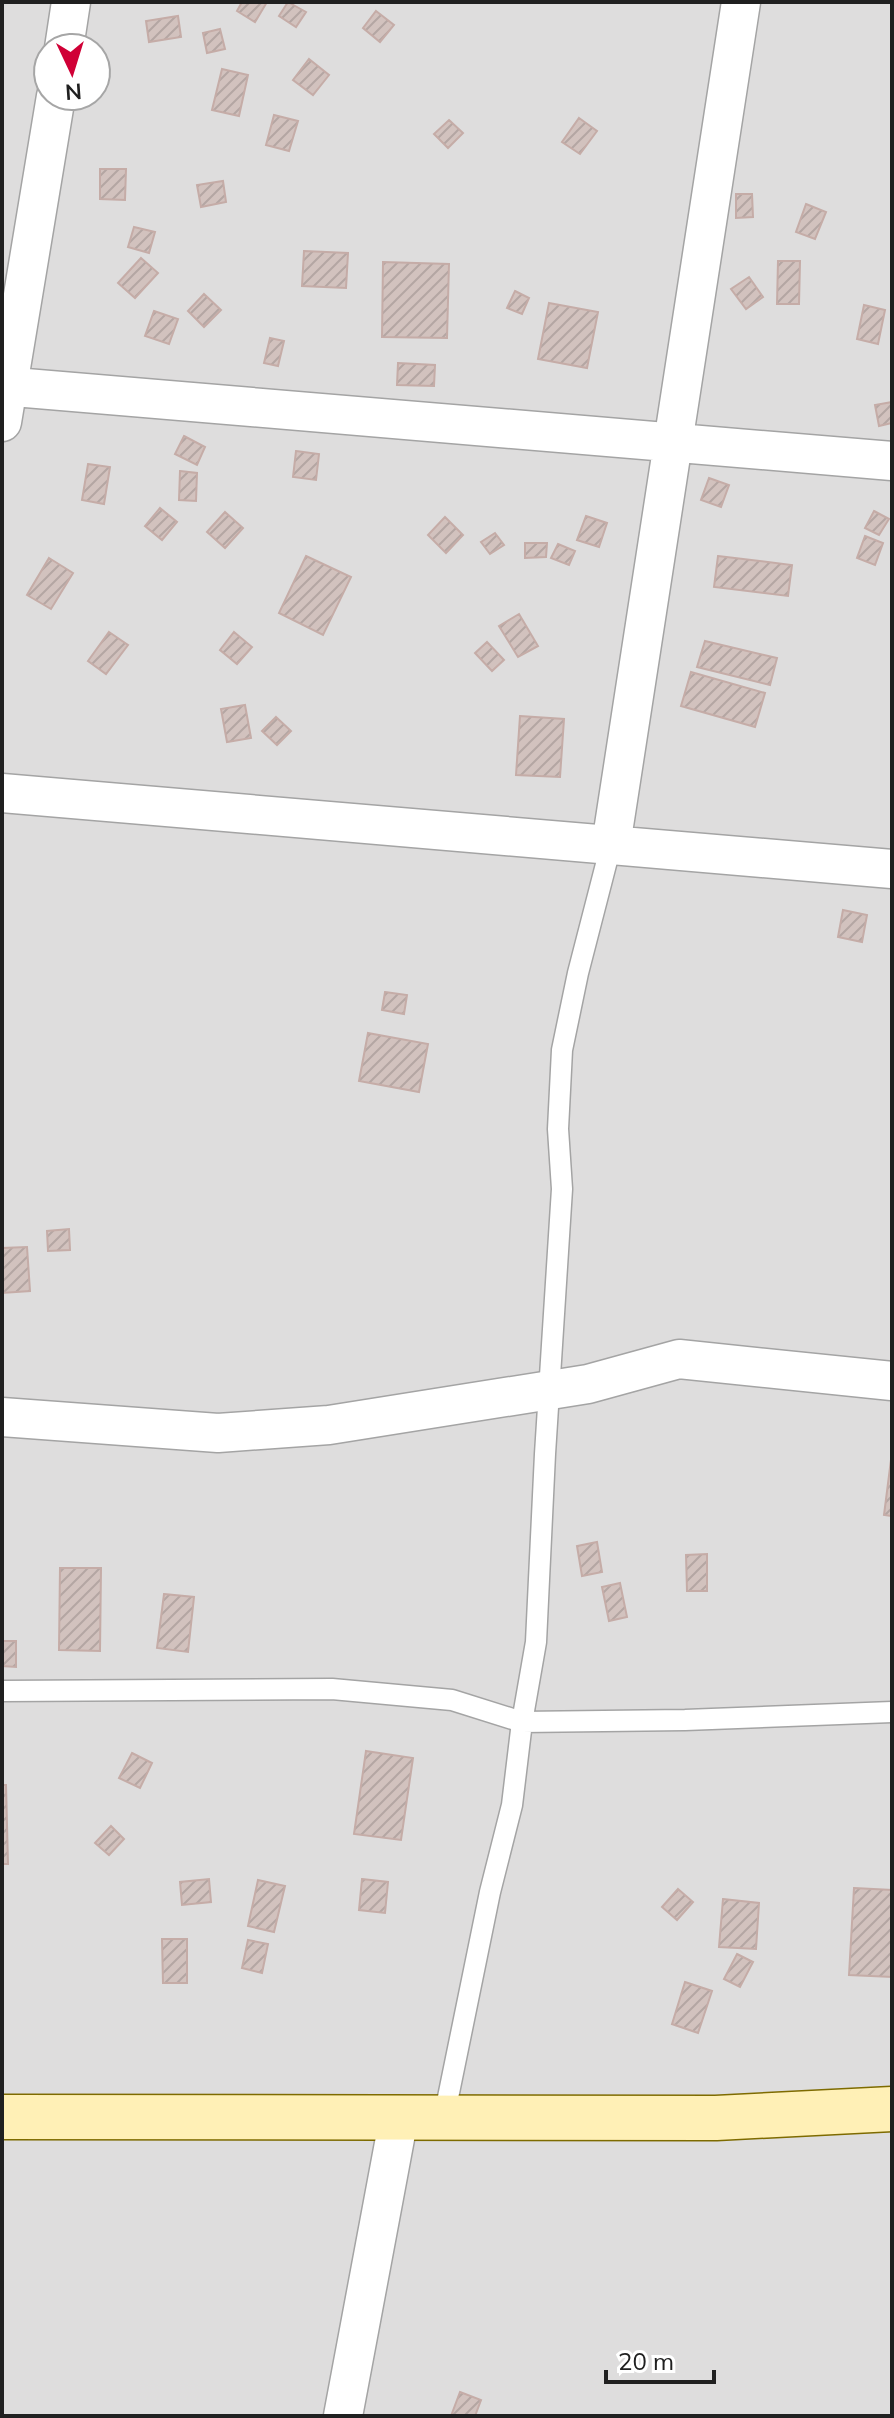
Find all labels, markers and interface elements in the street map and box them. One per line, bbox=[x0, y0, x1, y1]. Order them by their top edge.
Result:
north arrow bbox=[32, 32, 112, 112]
text: N bbox=[64, 77, 83, 106]
scale bar bbox=[606, 2334, 714, 2384]
text: 20 m bbox=[618, 2346, 674, 2376]

